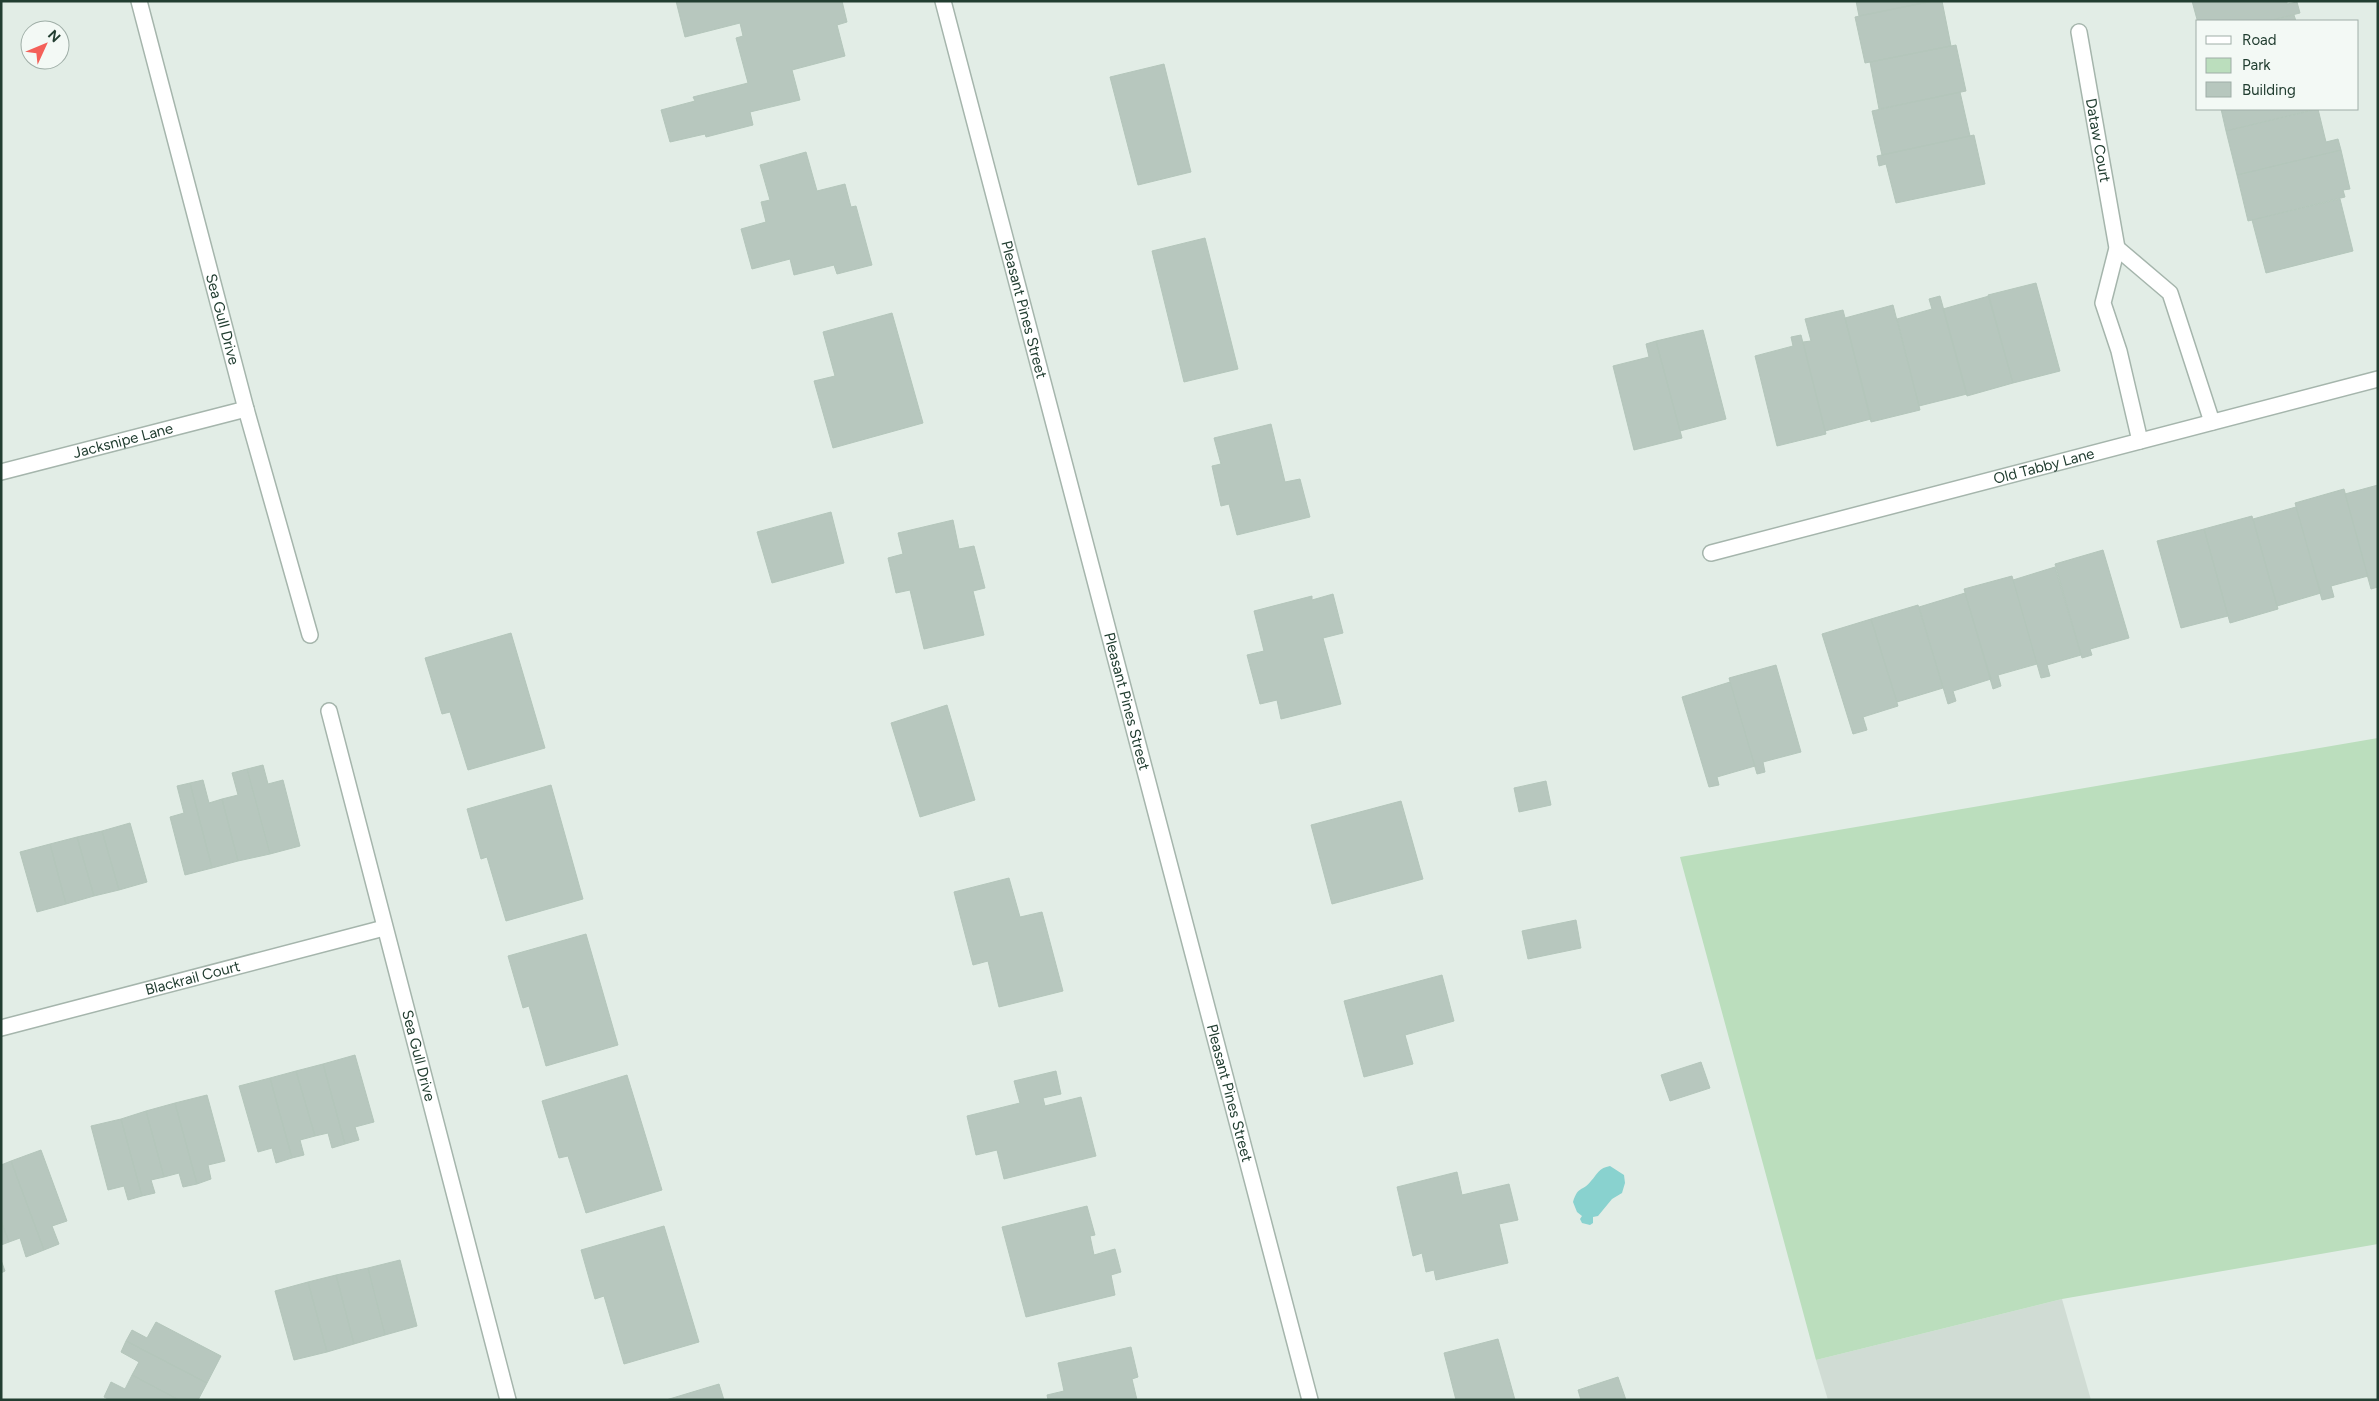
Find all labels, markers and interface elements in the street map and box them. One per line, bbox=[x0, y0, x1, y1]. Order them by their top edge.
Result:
north arrow bbox=[20, 20, 70, 70]
legend bbox=[2196, 20, 2359, 110]
text: N bbox=[44, 27, 64, 46]
text: Road bbox=[2242, 31, 2277, 49]
text: Park bbox=[2242, 56, 2271, 74]
text: Building bbox=[2242, 81, 2296, 99]
street label: Dataw Court bbox=[2082, 97, 2114, 184]
street label: Pleasant Pines Street bbox=[997, 239, 1051, 381]
street label: Sea Gull Drive bbox=[202, 272, 243, 367]
street label: Jacksnipe Lane bbox=[71, 419, 175, 462]
street label: Old Tabby Lane bbox=[1991, 444, 2096, 488]
street label: Pleasant Pines Street bbox=[1100, 630, 1153, 772]
street label: Blackrail Court bbox=[143, 957, 242, 999]
street label: Sea Gull Drive bbox=[398, 1008, 439, 1103]
street label: Pleasant Pines Street bbox=[1203, 1022, 1256, 1164]

